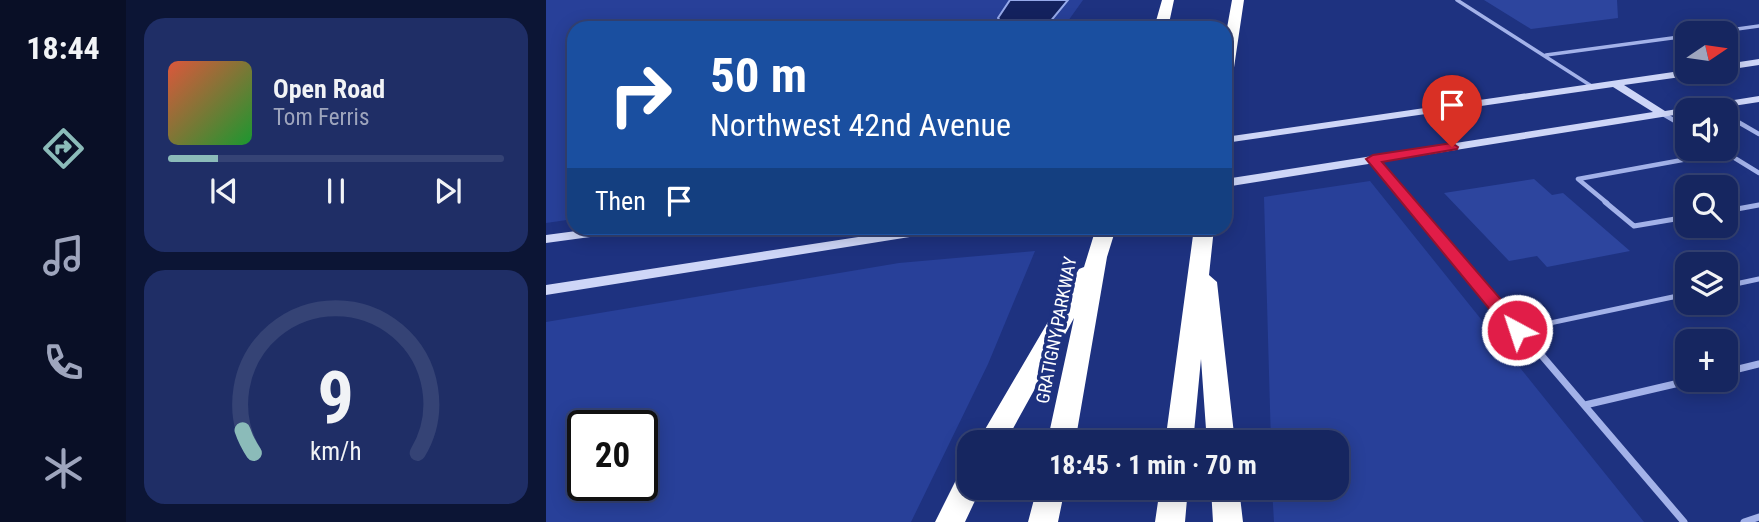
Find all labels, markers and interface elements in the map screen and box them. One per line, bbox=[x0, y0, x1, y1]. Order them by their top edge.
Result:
north arrow bbox=[1675, 21, 1738, 84]
map controls bbox=[1675, 21, 1738, 392]
text: 18:44 bbox=[26, 29, 100, 67]
text: 50 m bbox=[710, 47, 807, 104]
icon: right bbox=[595, 49, 686, 140]
text: Open Road bbox=[273, 74, 385, 104]
pin bbox=[1422, 75, 1482, 147]
icon: arrive bbox=[1433, 86, 1471, 124]
button: sound bbox=[1675, 98, 1738, 161]
text: Tom Ferris bbox=[273, 104, 369, 131]
text: Northwest 42nd Avenue bbox=[710, 106, 1011, 144]
icon: directions bbox=[39, 124, 88, 173]
icon: previous bbox=[205, 172, 243, 210]
icon: pause bbox=[317, 172, 355, 210]
icon: next bbox=[429, 172, 467, 210]
button: search bbox=[1675, 175, 1738, 238]
icon: arrive bbox=[660, 182, 698, 220]
text: Then bbox=[595, 186, 646, 216]
icon: music bbox=[39, 231, 88, 280]
button: layers bbox=[1675, 252, 1738, 315]
street label: GRATIGNY PARKWAY bbox=[1031, 254, 1081, 405]
position arrow bbox=[1480, 293, 1554, 367]
button: + bbox=[1675, 329, 1738, 392]
icon: phone bbox=[39, 338, 88, 387]
text: 9 bbox=[318, 355, 354, 441]
speed limit sign: 20 bbox=[567, 410, 658, 501]
text: km/h bbox=[310, 437, 362, 466]
icon: climate bbox=[39, 444, 88, 493]
text: 18:45 · 1 min · 70 m bbox=[1049, 450, 1257, 480]

